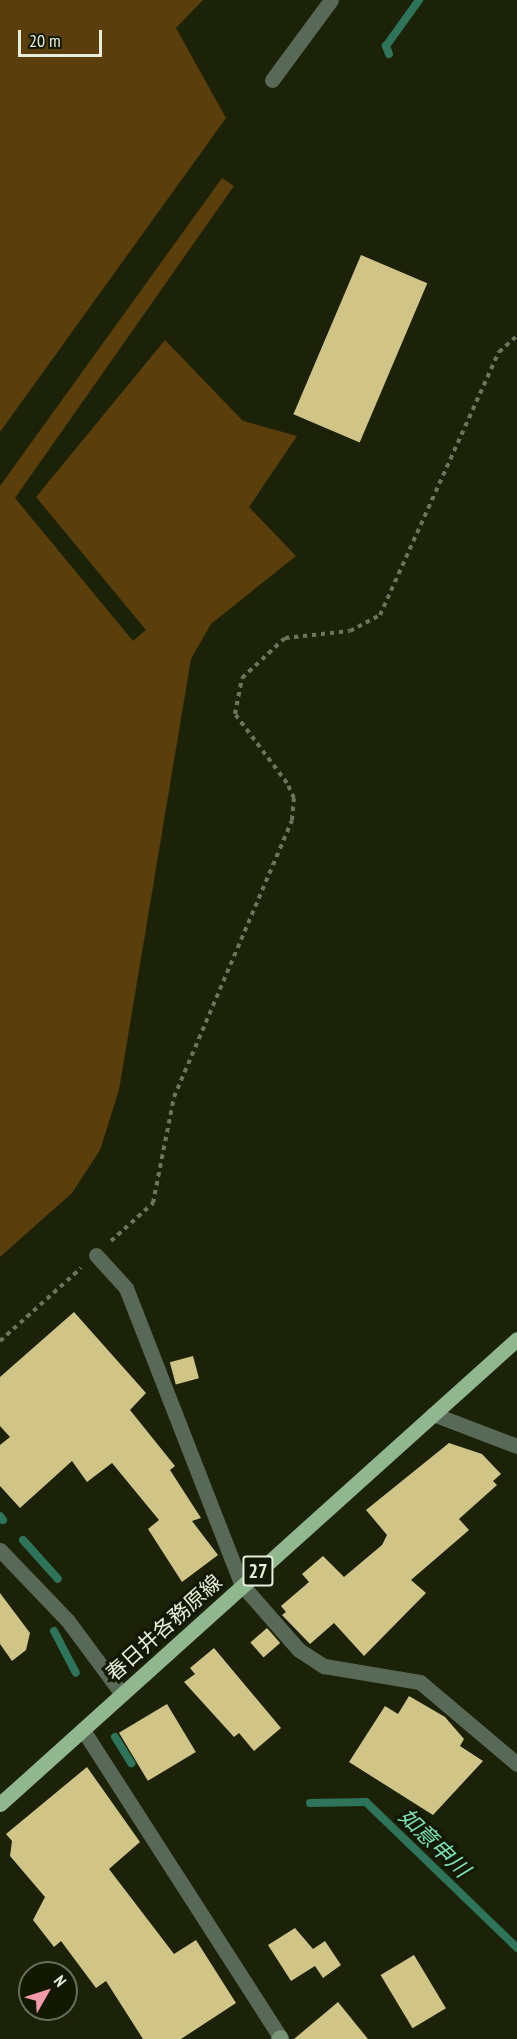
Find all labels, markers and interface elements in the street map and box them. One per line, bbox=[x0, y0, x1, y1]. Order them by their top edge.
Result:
scale bar bbox=[21, 18, 105, 56]
text: 20 m bbox=[29, 29, 61, 52]
road number: 27 bbox=[242, 1554, 274, 1588]
street label: 春日井各務原線 bbox=[101, 1569, 227, 1687]
water label: 如意申川 bbox=[393, 1803, 475, 1883]
north arrow bbox=[18, 1961, 78, 2021]
text: N bbox=[50, 1971, 71, 1991]

